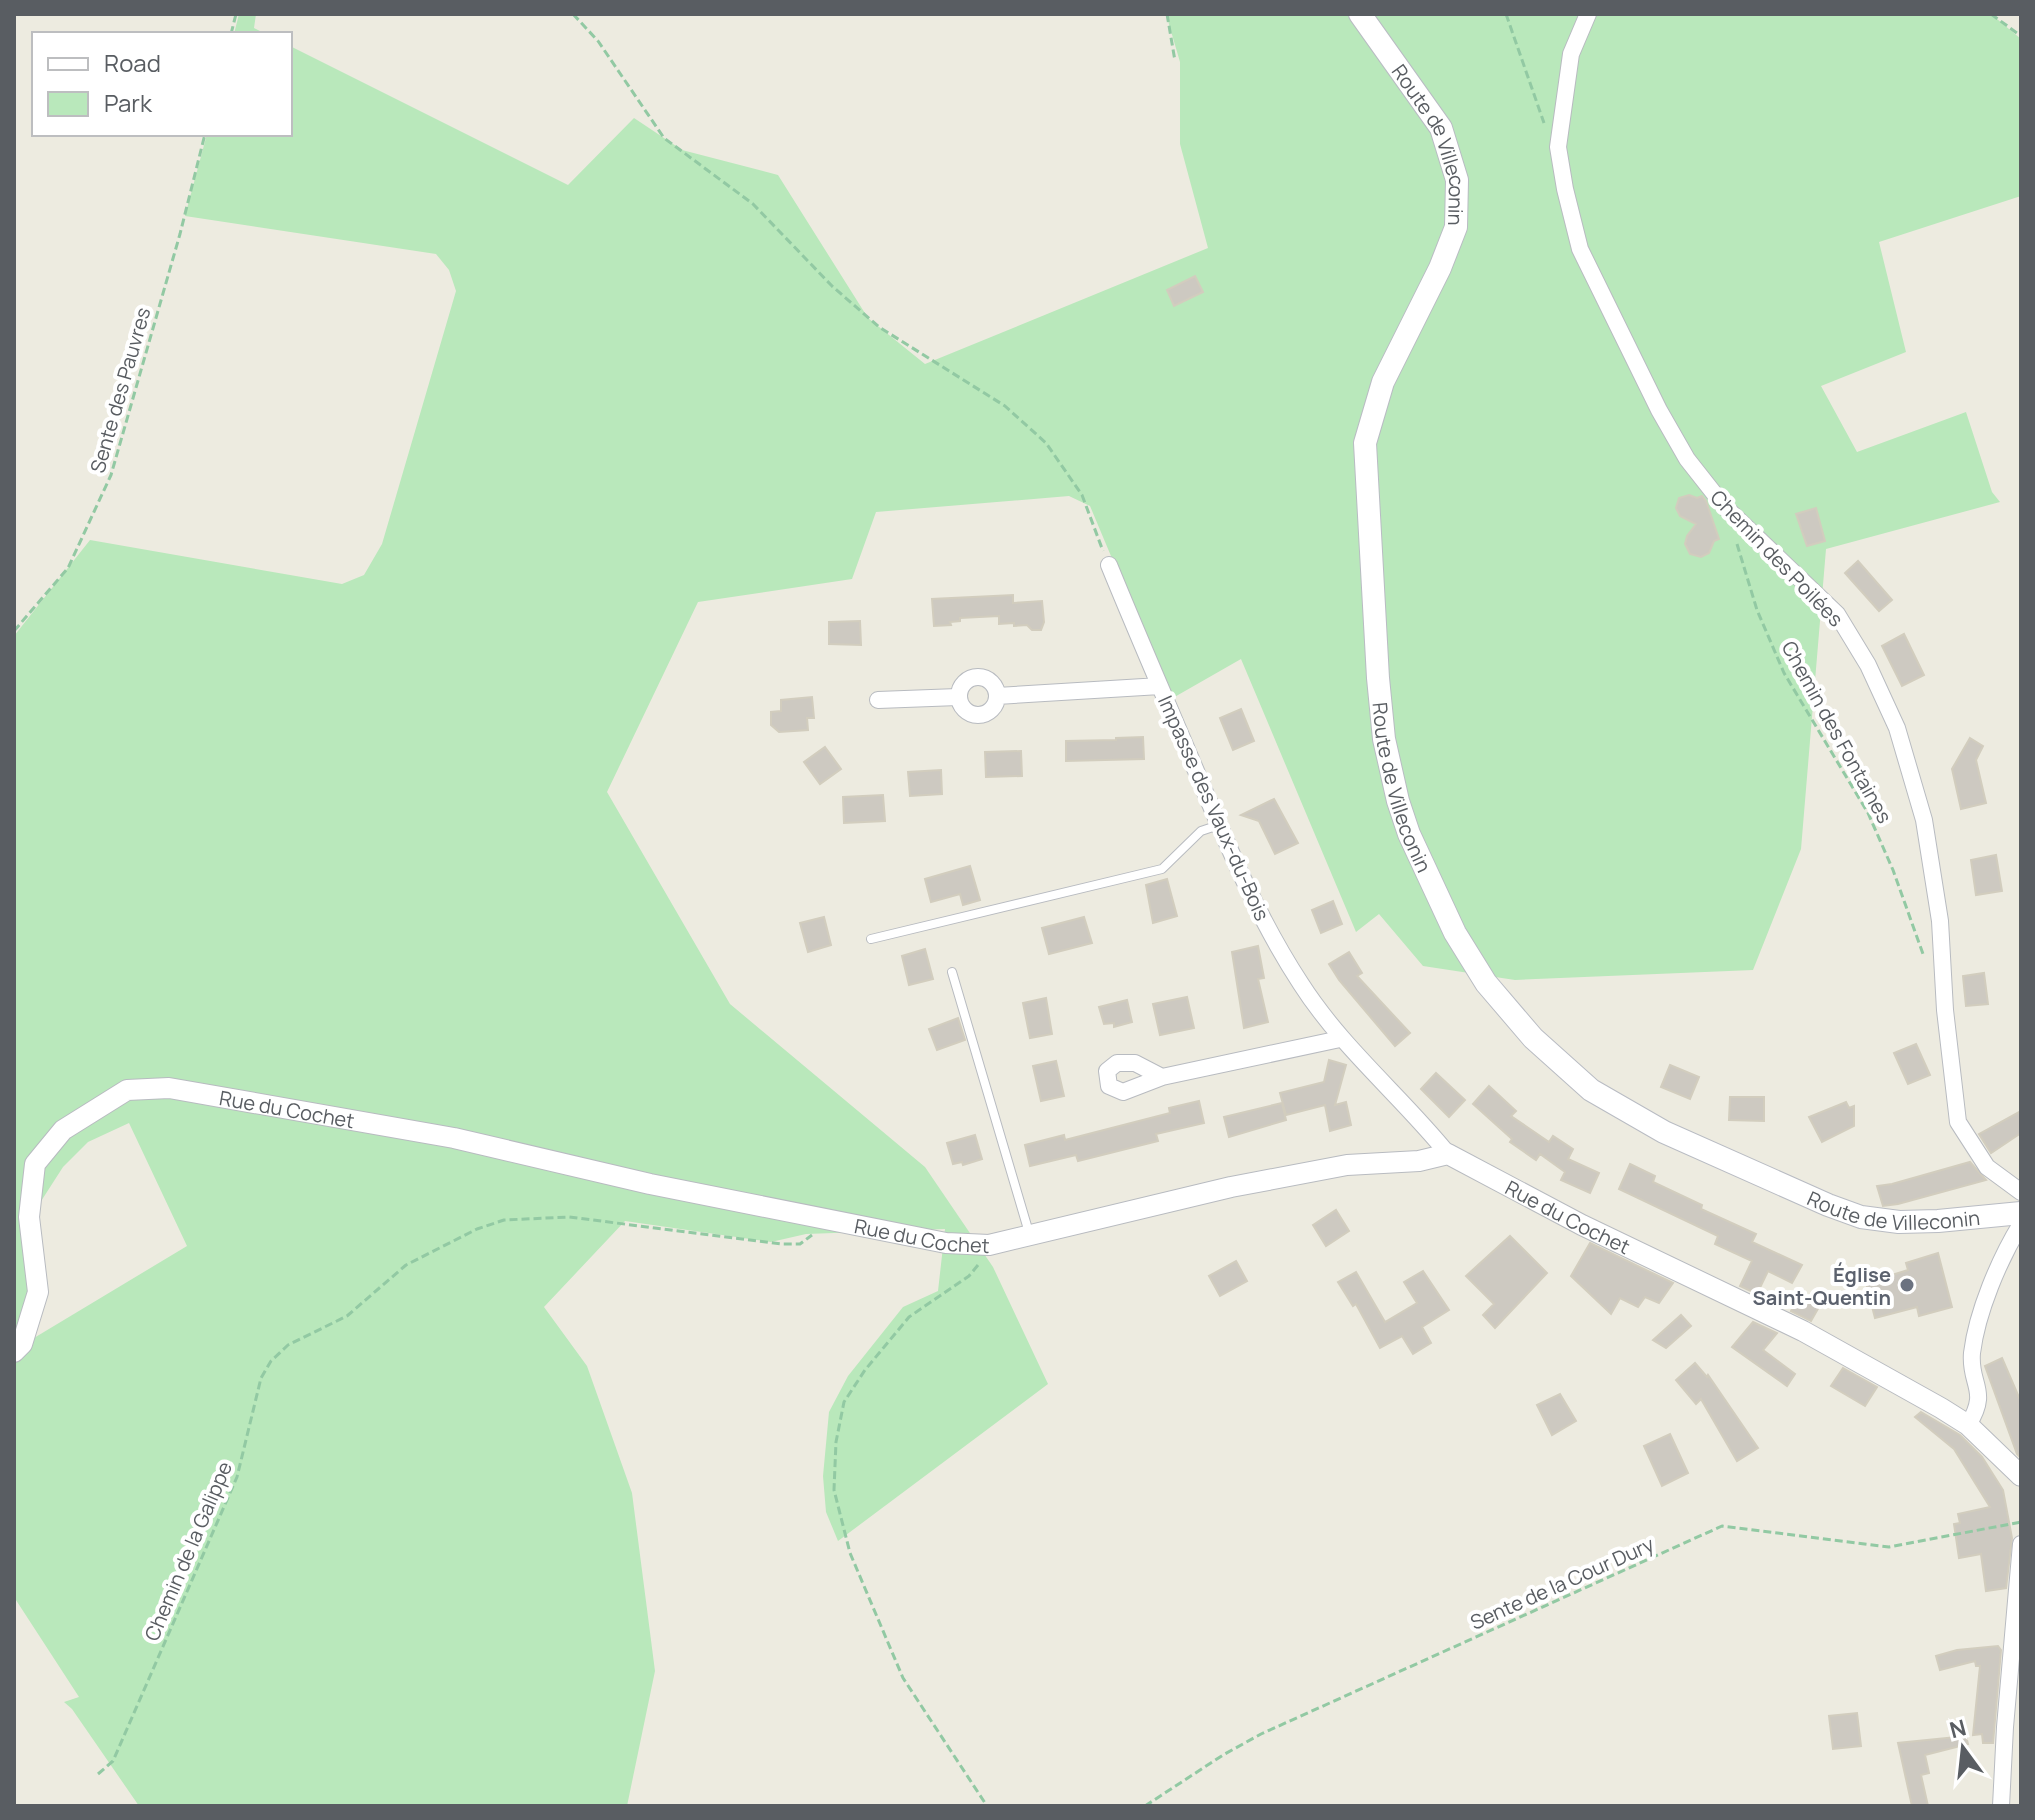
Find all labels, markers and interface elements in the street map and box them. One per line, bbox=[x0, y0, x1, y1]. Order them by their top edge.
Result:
legend bbox=[32, 32, 292, 136]
text: Road bbox=[104, 46, 161, 79]
street label: Route de Villeconin bbox=[1386, 58, 1472, 226]
text: Park bbox=[104, 86, 153, 119]
street label: Sente des Pauvres bbox=[83, 304, 157, 476]
street label: Chemin des Poilées bbox=[1705, 484, 1849, 632]
street label: Chemin des Fontaines bbox=[1776, 636, 1898, 828]
street label: Impasse des Vaux-du-Bois bbox=[1152, 691, 1276, 925]
street label: Route de Villeconin bbox=[1367, 701, 1438, 876]
street label: Rue du Cochet bbox=[217, 1084, 357, 1134]
street label: Rue du Cochet bbox=[1501, 1173, 1635, 1260]
street label: Route de Villeconin bbox=[1803, 1184, 1981, 1236]
street label: Rue du Cochet bbox=[852, 1212, 990, 1259]
place label: Église Saint-Quentin bbox=[1753, 1261, 1891, 1311]
marker: Église Saint-Quentin bbox=[1898, 1276, 1916, 1294]
street label: Chemin de la Galippe bbox=[138, 1457, 238, 1645]
street label: Sente de la Cour Dury bbox=[1466, 1530, 1659, 1636]
north arrow bbox=[1923, 1708, 2003, 1788]
text: N bbox=[1946, 1712, 1969, 1745]

